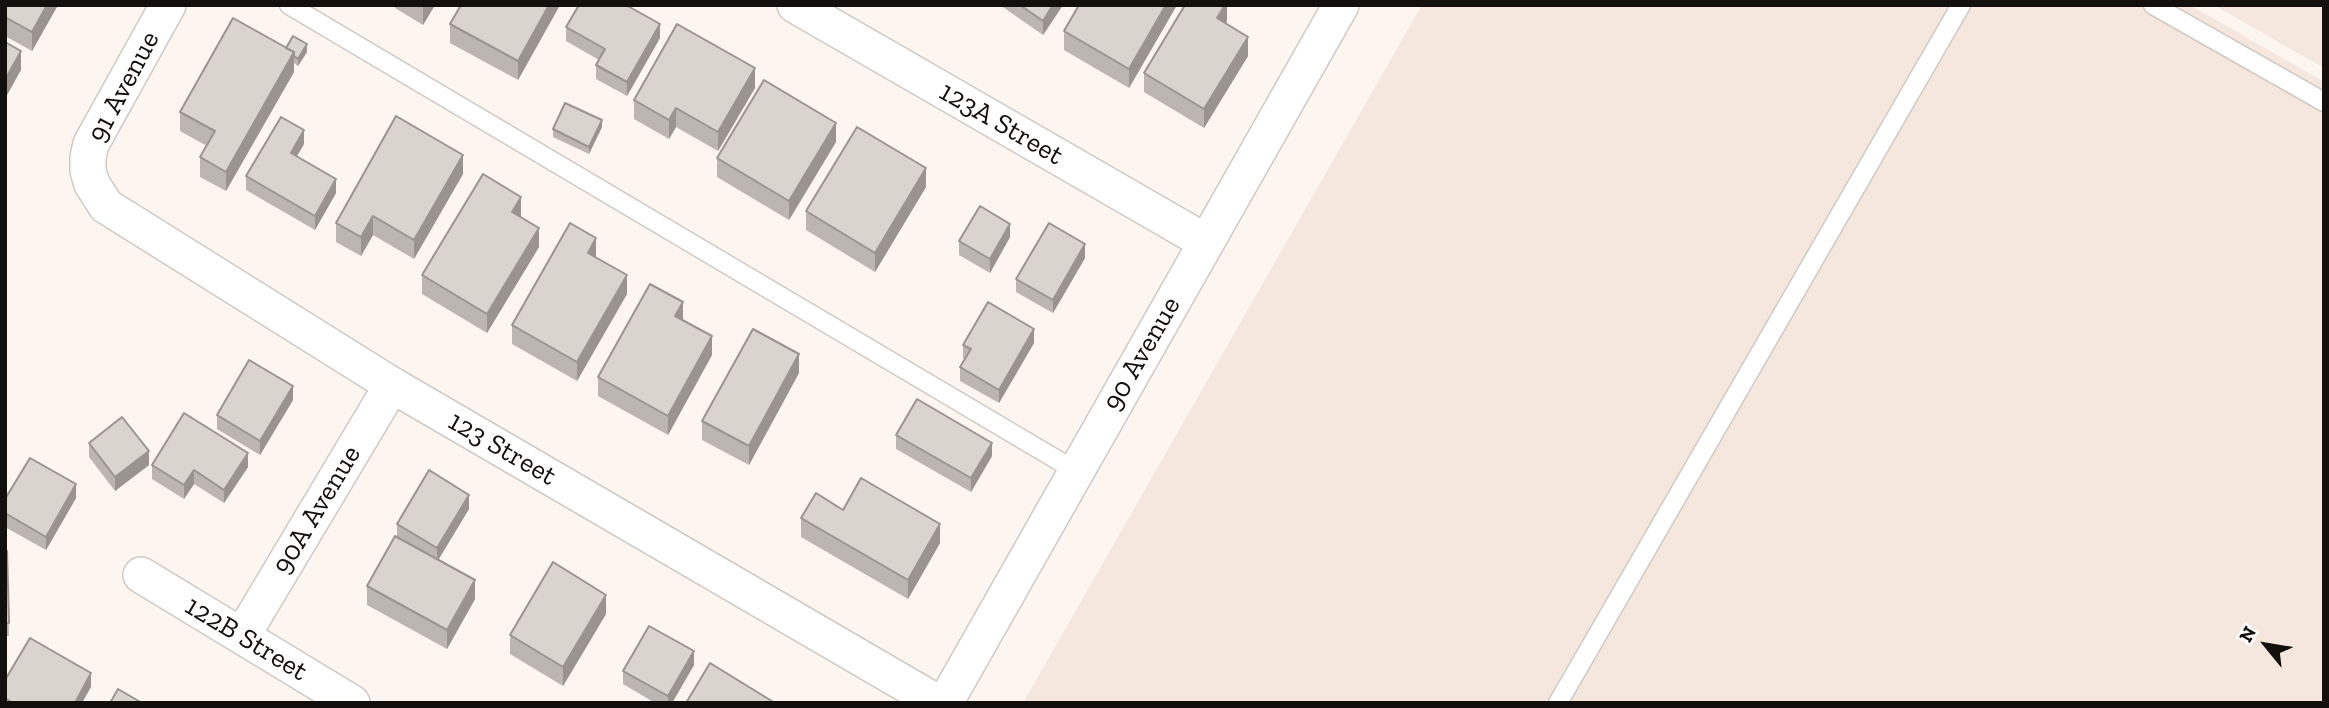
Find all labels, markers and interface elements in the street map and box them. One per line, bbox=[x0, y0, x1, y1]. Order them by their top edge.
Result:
street label: 91 Avenue bbox=[81, 26, 167, 148]
street label: 123A Street bbox=[933, 75, 1069, 173]
street label: 90 Avenue bbox=[1096, 291, 1188, 417]
street label: 123 Street bbox=[442, 405, 562, 493]
street label: 90A Avenue bbox=[266, 440, 368, 580]
street label: 122B Street bbox=[179, 589, 313, 689]
north arrow bbox=[2231, 610, 2301, 680]
text: N bbox=[2234, 622, 2261, 646]

